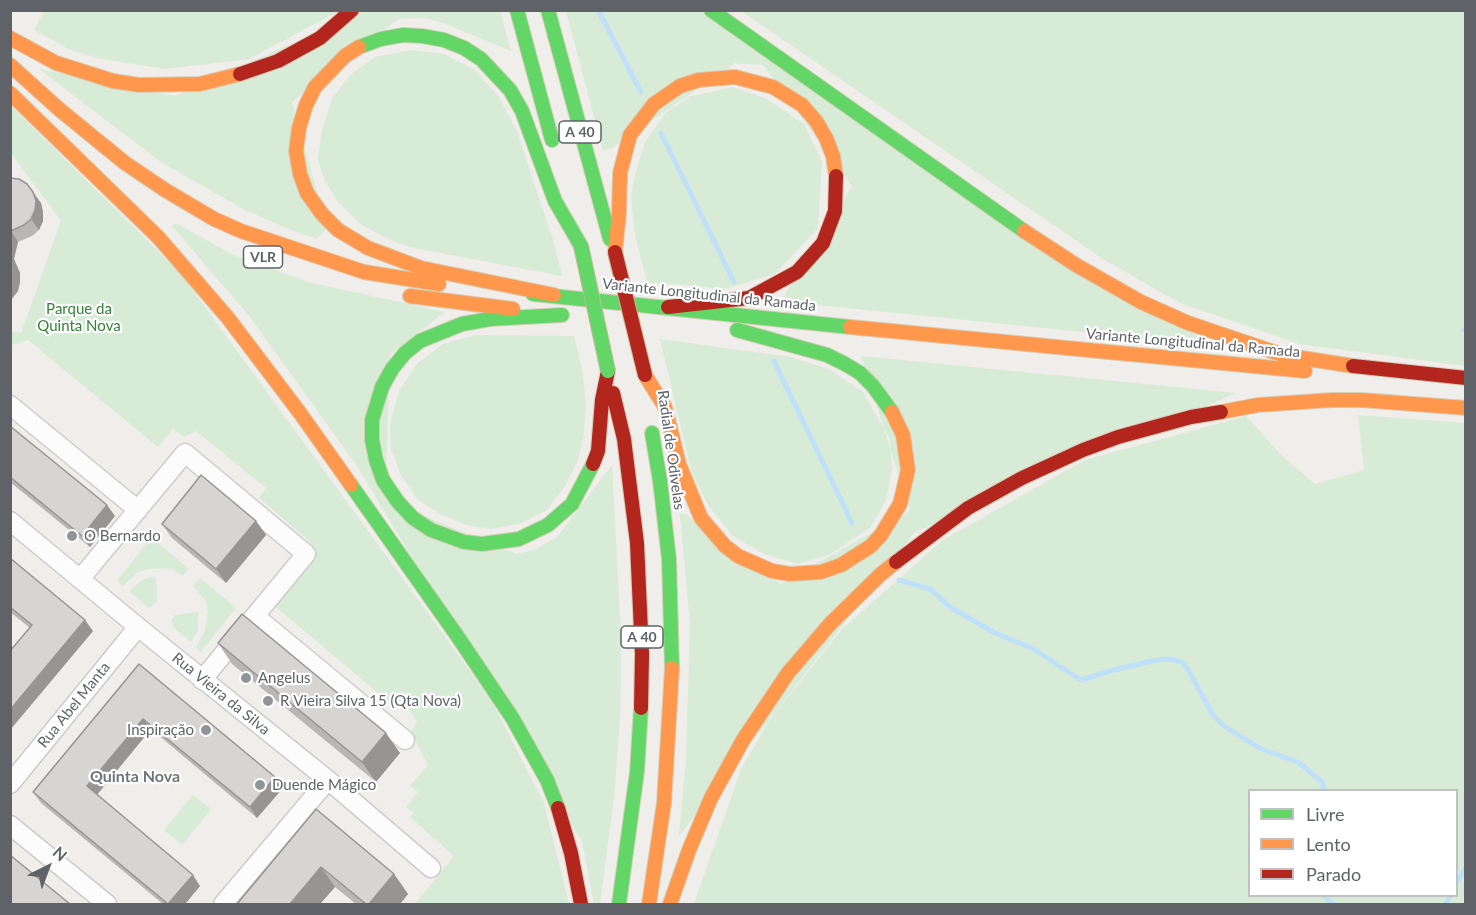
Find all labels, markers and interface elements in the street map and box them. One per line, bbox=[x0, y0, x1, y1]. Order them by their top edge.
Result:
road number: A 40 bbox=[559, 121, 601, 143]
road number: VLR bbox=[244, 246, 282, 268]
street label: Variante Longitudinal da Ramada bbox=[601, 275, 817, 315]
park label: Parque da Quinta Nova bbox=[37, 300, 121, 335]
street label: Variante Longitudinal da Ramada bbox=[1085, 325, 1301, 361]
street label: Radial de Odivelas bbox=[654, 389, 688, 511]
place label: O Bernardo bbox=[84, 527, 161, 545]
marker: O Bernardo bbox=[65, 529, 79, 543]
road number: A 40 bbox=[621, 626, 663, 648]
street label: Rua Vieira da Silva bbox=[168, 649, 274, 739]
street label: Rua Abel Manta bbox=[34, 659, 114, 751]
place label: Angelus bbox=[258, 669, 310, 687]
marker: Angelus bbox=[239, 671, 253, 685]
place label: R Vieira Silva 15 (Qta Nova) bbox=[280, 692, 461, 710]
marker: R Vieira Silva 15 (Qta Nova) bbox=[261, 694, 275, 708]
place label: Inspiração bbox=[127, 721, 194, 739]
marker: Inspiração bbox=[199, 723, 213, 737]
district label: Quinta Nova bbox=[90, 767, 180, 787]
place label: Duende Mágico bbox=[272, 776, 376, 794]
marker: Duende Mágico bbox=[253, 778, 267, 792]
legend bbox=[1248, 789, 1458, 897]
text: Livre bbox=[1306, 803, 1345, 825]
text: Lento bbox=[1306, 833, 1351, 855]
north arrow bbox=[18, 837, 78, 897]
text: N bbox=[49, 842, 71, 864]
text: Parado bbox=[1306, 863, 1361, 885]

